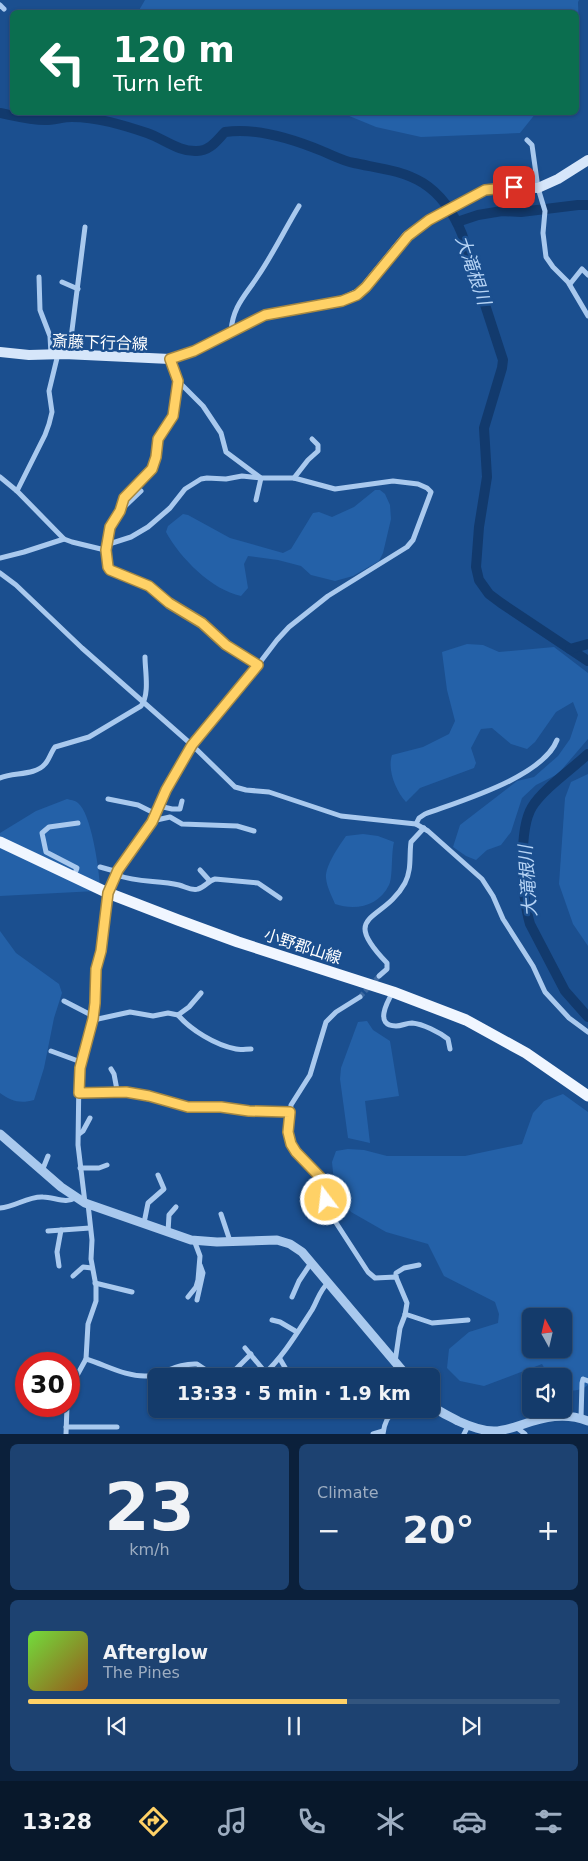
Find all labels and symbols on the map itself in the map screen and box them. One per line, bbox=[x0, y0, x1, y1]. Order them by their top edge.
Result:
pin bbox=[493, 166, 535, 208]
water label: 大滝根川 bbox=[452, 232, 496, 309]
street label: 斎藤下行合線 bbox=[52, 331, 148, 354]
water label: 大滝根川 bbox=[514, 842, 540, 918]
street label: 小野郡山線 bbox=[262, 925, 344, 968]
position arrow bbox=[299, 1173, 351, 1225]
north arrow bbox=[522, 1308, 572, 1358]
speed limit sign: 30 bbox=[15, 1352, 80, 1417]

